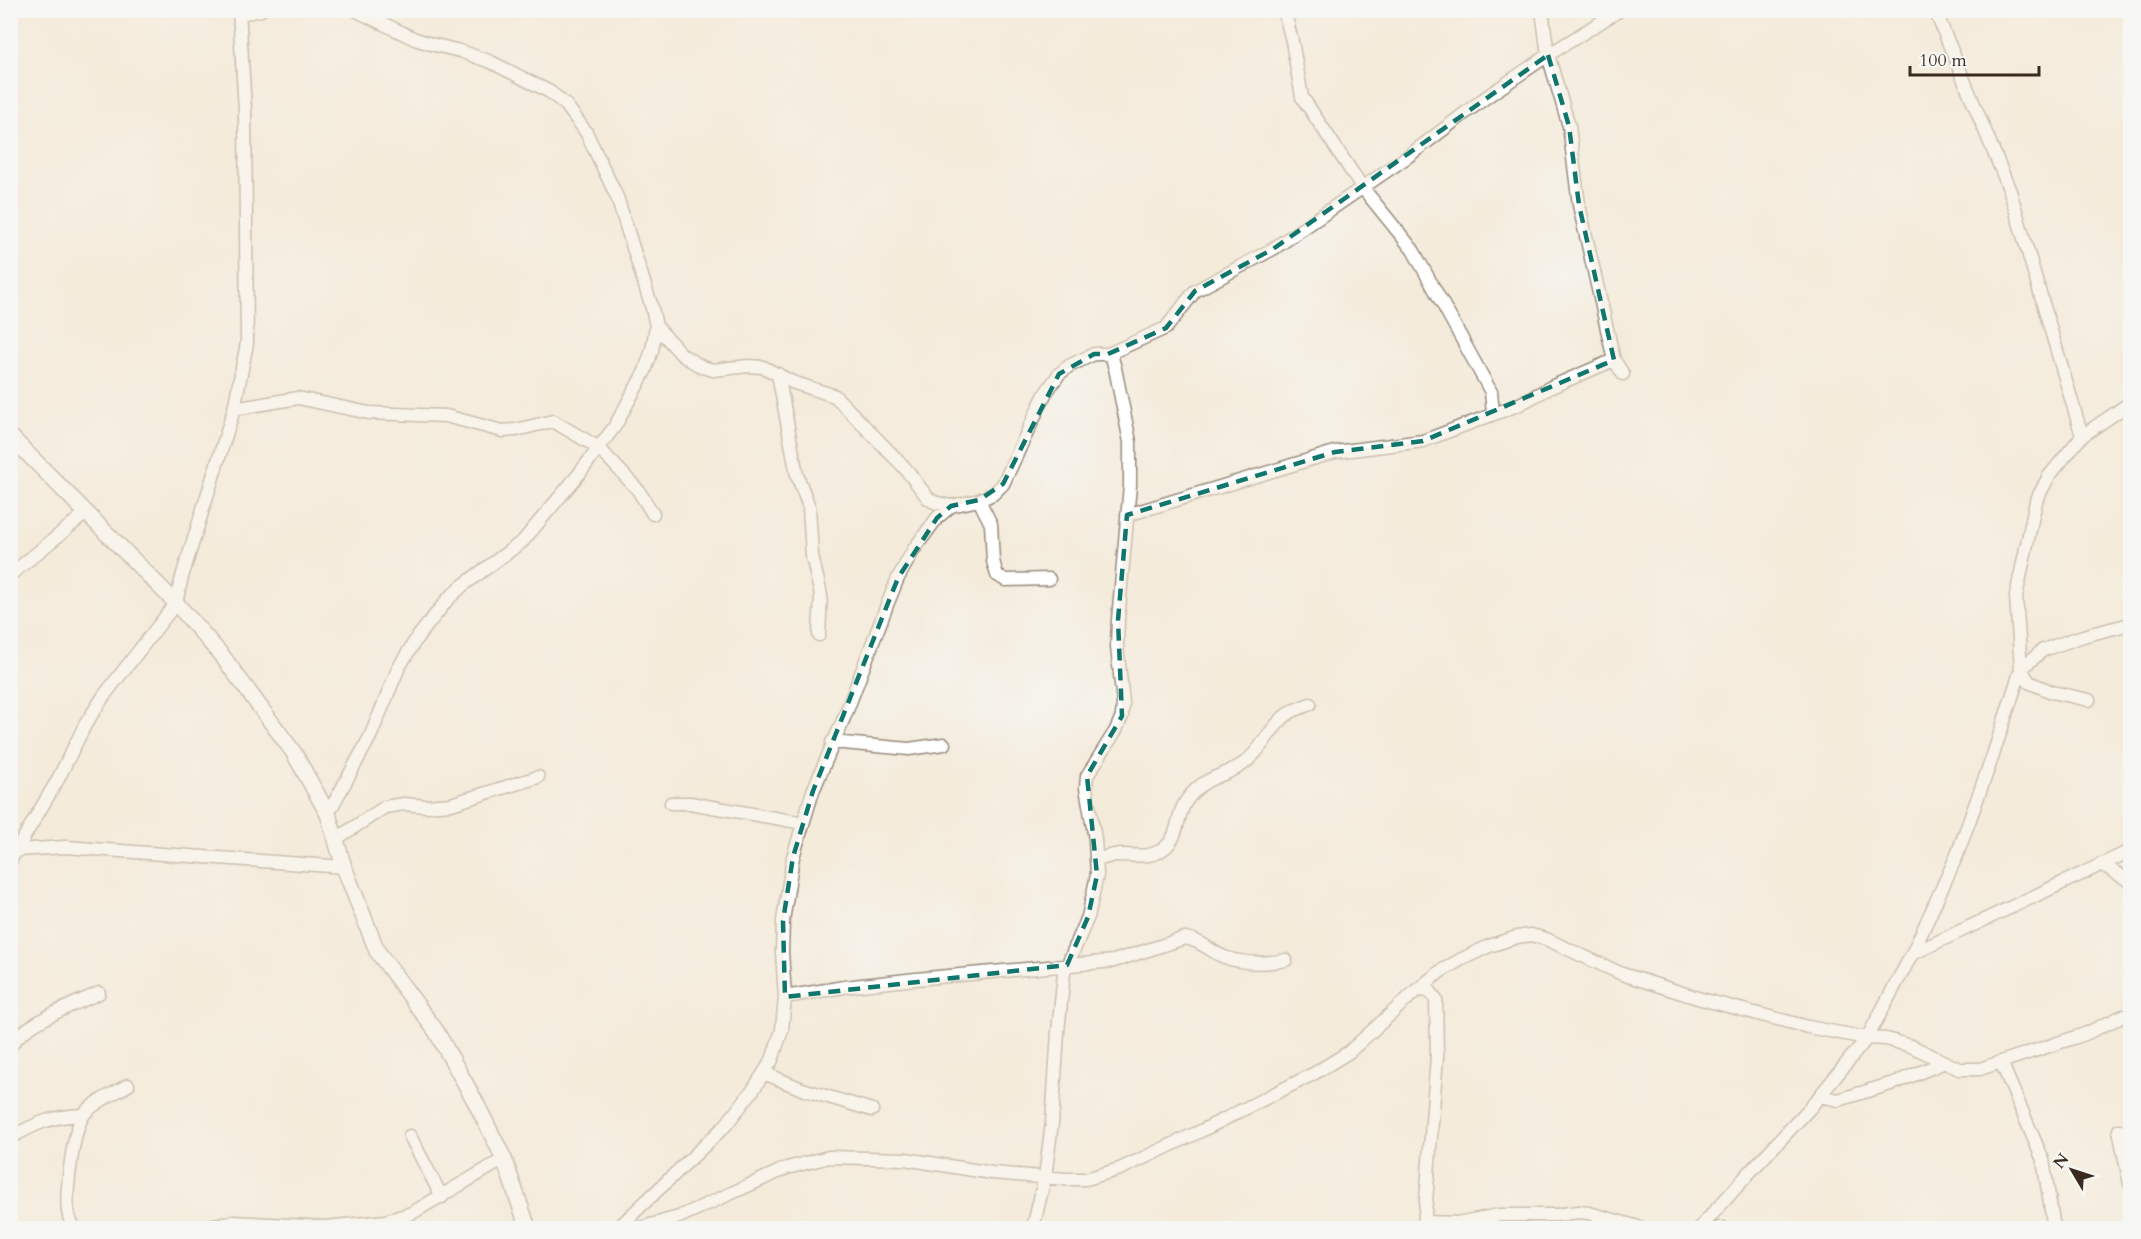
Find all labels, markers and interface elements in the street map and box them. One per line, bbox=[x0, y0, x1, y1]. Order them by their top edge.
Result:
scale bar bbox=[1910, 39, 2039, 77]
text: 100 m bbox=[1919, 48, 1967, 73]
north arrow bbox=[2042, 1140, 2102, 1200]
text: N bbox=[2048, 1149, 2074, 1174]

